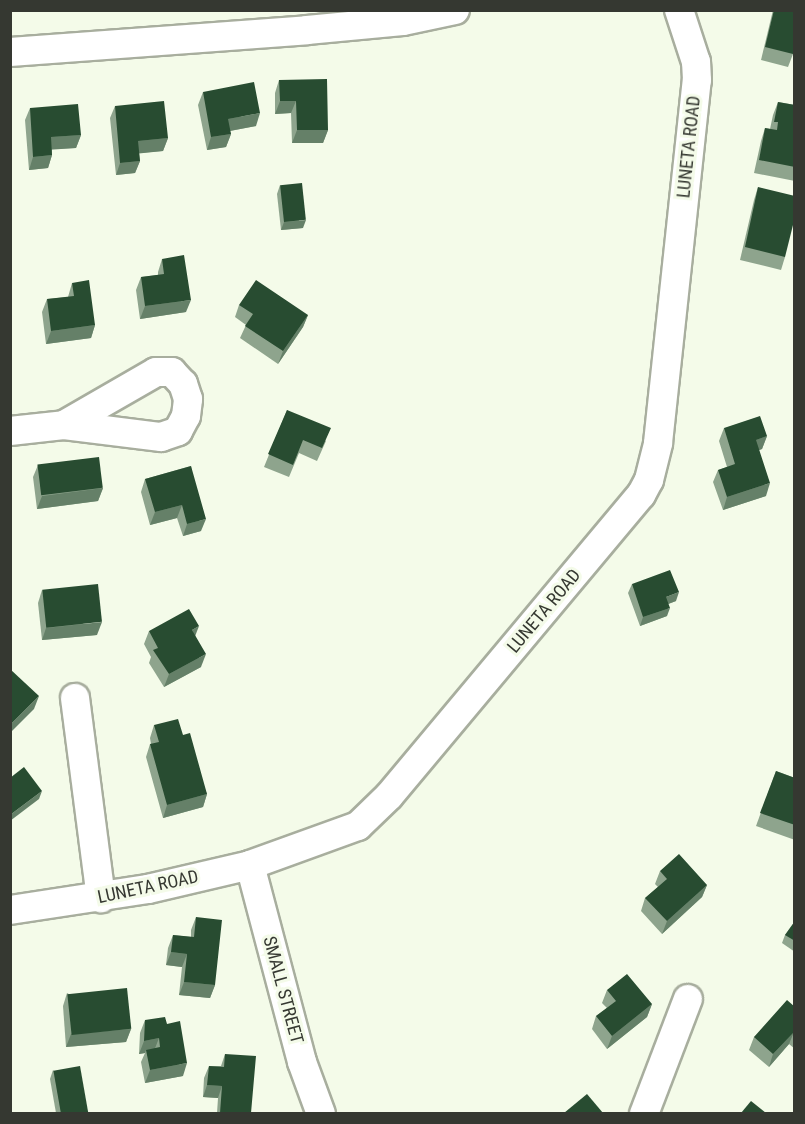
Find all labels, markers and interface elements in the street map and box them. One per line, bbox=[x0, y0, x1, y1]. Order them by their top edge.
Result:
street label: LUNETA ROAD bbox=[673, 95, 705, 199]
street label: LUNETA ROAD bbox=[503, 565, 585, 657]
street label: LUNETA ROAD bbox=[96, 866, 200, 908]
street label: SMALL STREET bbox=[258, 934, 308, 1046]

